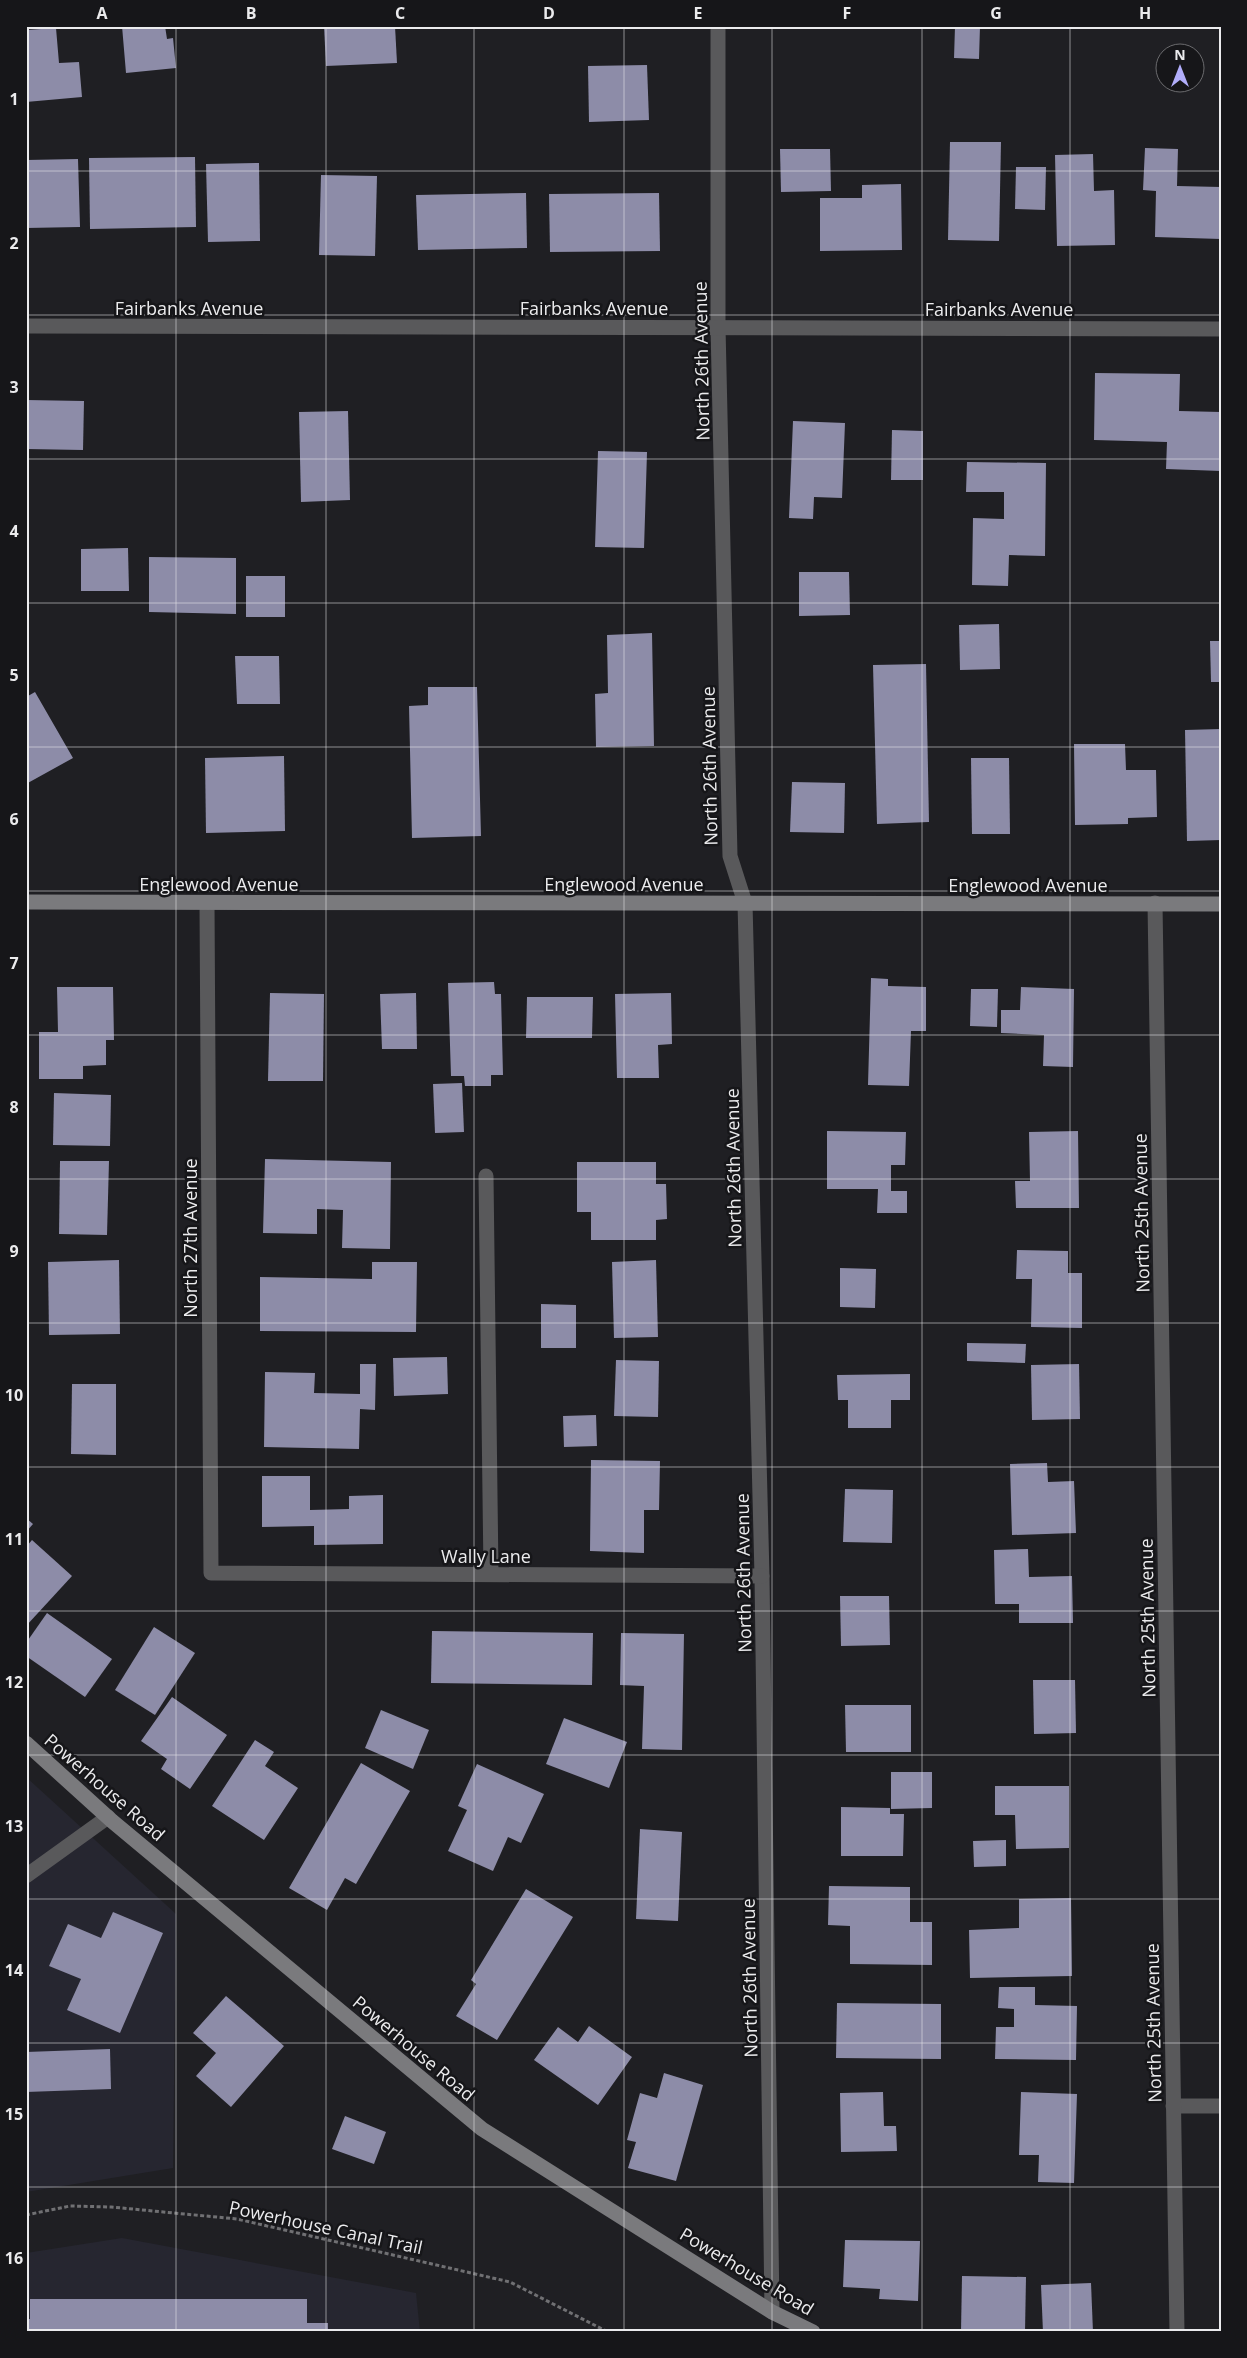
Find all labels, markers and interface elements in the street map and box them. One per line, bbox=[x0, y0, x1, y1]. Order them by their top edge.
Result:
text: A bbox=[96, 2, 108, 24]
text: B bbox=[246, 2, 256, 24]
text: C bbox=[395, 2, 405, 24]
text: D bbox=[543, 2, 555, 24]
text: E bbox=[694, 2, 703, 24]
text: F bbox=[843, 2, 851, 24]
text: G bbox=[990, 2, 1002, 24]
text: H bbox=[1139, 2, 1151, 24]
north arrow bbox=[1154, 42, 1204, 92]
text: N bbox=[1174, 45, 1186, 64]
text: 1 bbox=[9, 88, 19, 110]
text: 2 bbox=[9, 232, 19, 254]
street label: North 26th Avenue bbox=[688, 281, 714, 441]
street label: Fairbanks Avenue bbox=[115, 296, 263, 320]
street label: Fairbanks Avenue bbox=[520, 296, 668, 320]
street label: Fairbanks Avenue bbox=[925, 297, 1073, 321]
text: 3 bbox=[9, 376, 19, 398]
text: 4 bbox=[9, 520, 19, 542]
text: 5 bbox=[9, 664, 19, 686]
street label: North 26th Avenue bbox=[696, 686, 722, 846]
text: 6 bbox=[9, 808, 19, 830]
street label: Englewood Avenue bbox=[139, 872, 299, 896]
street label: Englewood Avenue bbox=[544, 872, 704, 896]
street label: Englewood Avenue bbox=[948, 873, 1108, 897]
text: 7 bbox=[9, 952, 19, 974]
street label: North 26th Avenue bbox=[720, 1088, 746, 1248]
text: 8 bbox=[9, 1096, 19, 1118]
street label: North 25th Avenue bbox=[1128, 1133, 1154, 1293]
street label: North 27th Avenue bbox=[178, 1158, 202, 1318]
text: 9 bbox=[9, 1240, 19, 1262]
text: 10 bbox=[5, 1384, 23, 1406]
street label: North 26th Avenue bbox=[730, 1493, 756, 1653]
text: 11 bbox=[5, 1528, 23, 1550]
street label: North 25th Avenue bbox=[1134, 1538, 1160, 1698]
street label: Wally Lane bbox=[441, 1544, 531, 1568]
text: 12 bbox=[5, 1671, 23, 1693]
street label: Powerhouse Road bbox=[40, 1728, 170, 1846]
text: 13 bbox=[5, 1815, 23, 1837]
street label: North 26th Avenue bbox=[736, 1898, 762, 2058]
street label: North 25th Avenue bbox=[1140, 1943, 1166, 2103]
text: 14 bbox=[5, 1959, 23, 1981]
street label: Powerhouse Road bbox=[348, 1990, 480, 2106]
text: 15 bbox=[5, 2103, 23, 2125]
street label: Powerhouse Canal Trail bbox=[227, 2195, 425, 2259]
street label: Powerhouse Road bbox=[676, 2221, 818, 2321]
text: 16 bbox=[5, 2247, 23, 2269]

